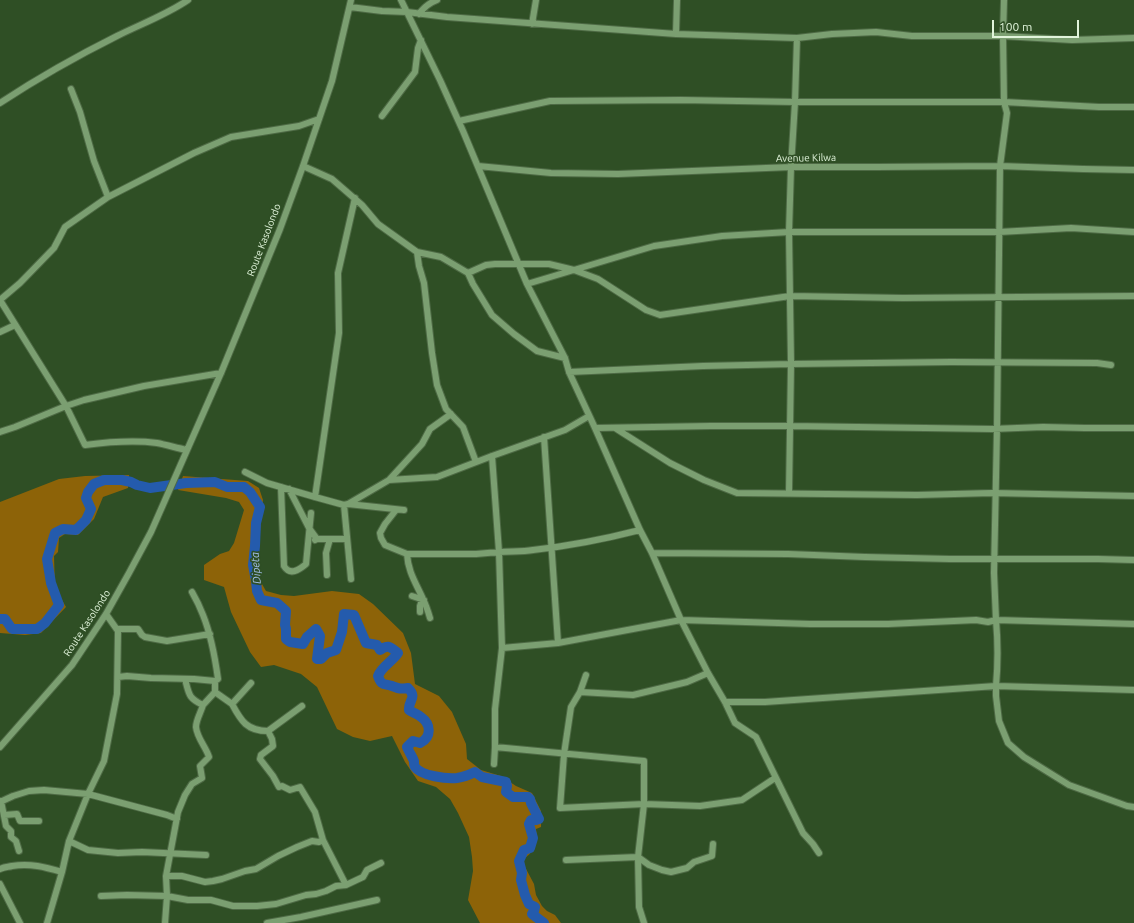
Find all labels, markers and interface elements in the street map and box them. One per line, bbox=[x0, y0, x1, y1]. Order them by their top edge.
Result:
scale bar bbox=[994, 12, 1081, 38]
text: 100 m bbox=[999, 20, 1032, 33]
street label: Avenue Kilwa bbox=[776, 151, 836, 165]
street label: Route Kasolondo bbox=[245, 202, 283, 278]
water label: Dipeta bbox=[248, 552, 264, 584]
street label: Route Kasolondo bbox=[61, 588, 113, 658]

